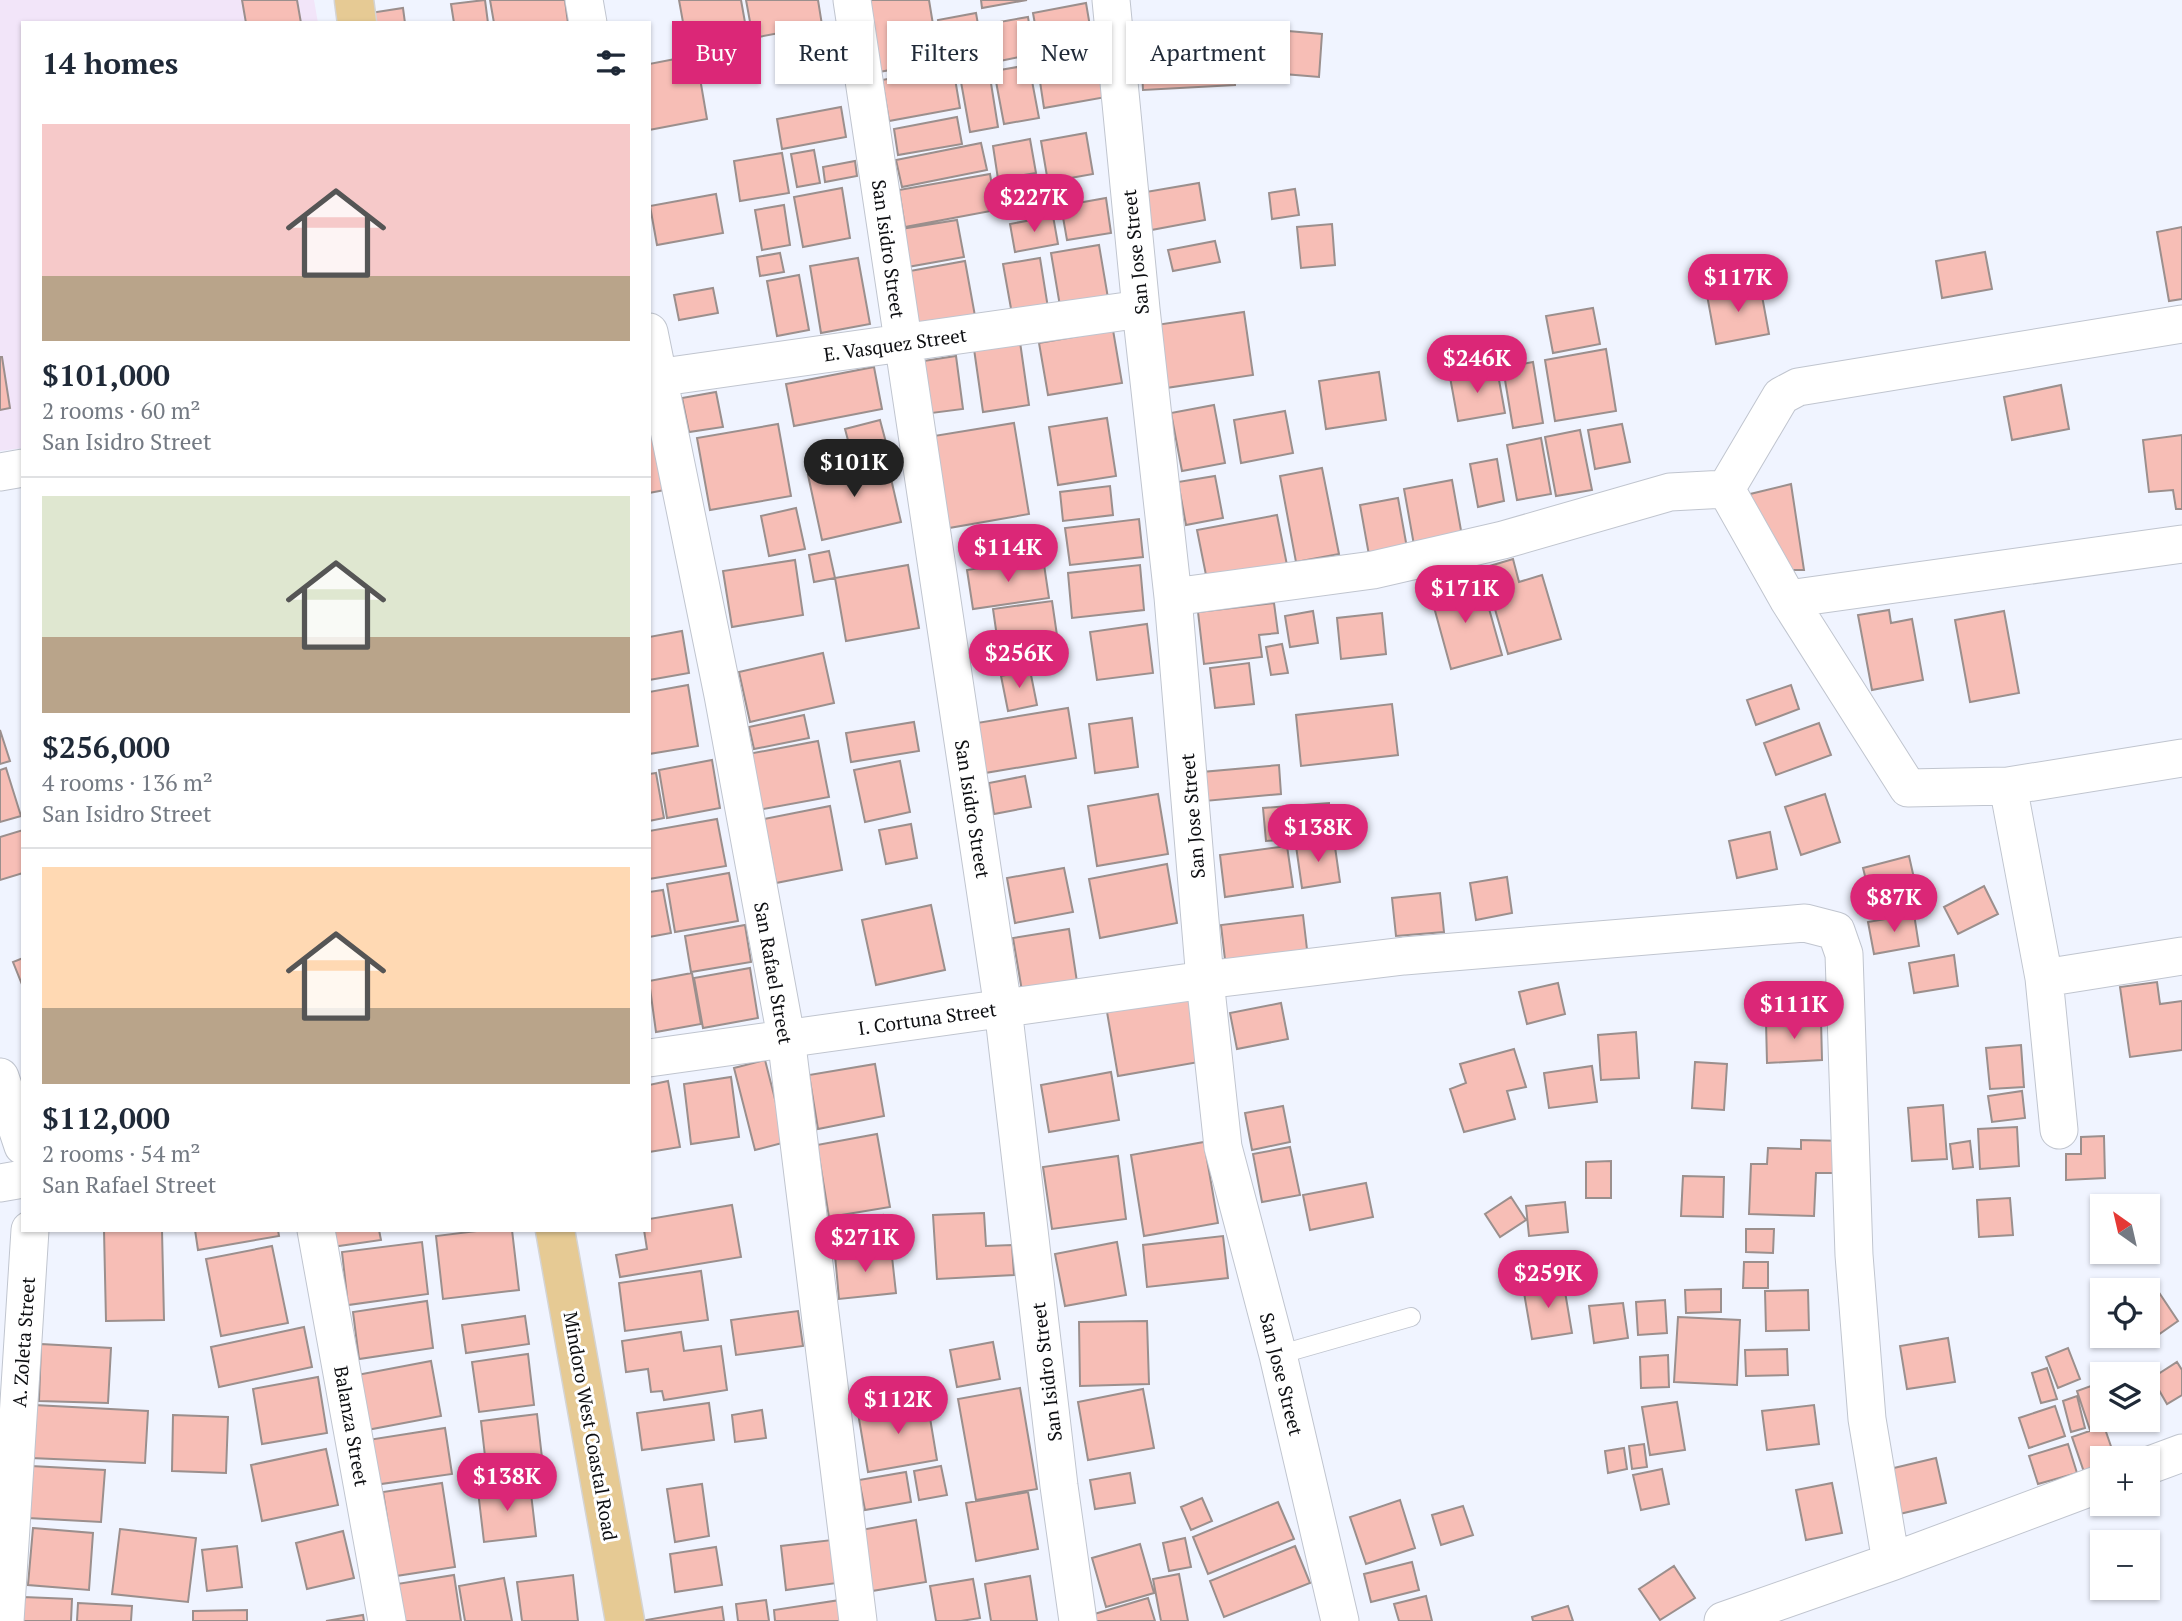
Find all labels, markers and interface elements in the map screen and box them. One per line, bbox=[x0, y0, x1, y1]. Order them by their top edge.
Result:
chip: Buy bbox=[672, 21, 761, 84]
chip: Rent bbox=[775, 21, 873, 84]
chip: Filters bbox=[887, 21, 1003, 84]
chip: New bbox=[1017, 21, 1112, 84]
chip: Apartment bbox=[1126, 21, 1290, 84]
text: 14 homes bbox=[42, 43, 178, 83]
icon: filters bbox=[592, 44, 630, 82]
icon: home bbox=[273, 170, 399, 296]
pin: $227K bbox=[985, 174, 1083, 234]
street label: San Isidro Street bbox=[867, 178, 911, 320]
text: $227K bbox=[1000, 181, 1068, 212]
street label: San Jose Street bbox=[1116, 188, 1154, 316]
pin: $117K bbox=[1689, 254, 1787, 314]
text: $117K bbox=[1704, 261, 1772, 292]
street label: E. Vasquez Street bbox=[822, 322, 968, 366]
pin: $246K bbox=[1428, 336, 1526, 395]
text: $246K bbox=[1443, 342, 1511, 373]
text: $101,000 bbox=[42, 355, 170, 395]
text: 2 rooms · 60 m² bbox=[42, 395, 201, 426]
text: San Isidro Street bbox=[42, 426, 211, 457]
pin: $101K bbox=[805, 440, 903, 499]
text: $101K bbox=[820, 446, 888, 477]
pin: $114K bbox=[959, 524, 1057, 584]
text: $114K bbox=[974, 531, 1042, 562]
icon: home bbox=[273, 542, 399, 668]
pin: $171K bbox=[1416, 566, 1514, 625]
text: $171K bbox=[1431, 572, 1499, 603]
pin: $256K bbox=[970, 630, 1068, 690]
text: $256K bbox=[985, 637, 1053, 668]
text: $256,000 bbox=[42, 727, 170, 767]
street label: San Isidro Street bbox=[950, 738, 996, 880]
street label: San Jose Street bbox=[1174, 752, 1210, 880]
text: 4 rooms · 136 m² bbox=[42, 767, 213, 798]
text: San Isidro Street bbox=[42, 798, 211, 829]
pin: $138K bbox=[1269, 804, 1367, 864]
text: $138K bbox=[1284, 811, 1352, 842]
pin: $87K bbox=[1853, 874, 1935, 934]
text: $87K bbox=[1866, 881, 1922, 912]
street label: San Rafael Street bbox=[749, 900, 799, 1046]
icon: home bbox=[273, 913, 399, 1039]
pin: $111K bbox=[1745, 982, 1843, 1041]
text: $111K bbox=[1760, 988, 1828, 1019]
street label: I. Cortuna Street bbox=[856, 996, 998, 1040]
text: $112,000 bbox=[42, 1098, 170, 1138]
text: 2 rooms · 54 m² bbox=[42, 1138, 201, 1169]
text: San Rafael Street bbox=[42, 1169, 216, 1200]
north arrow bbox=[2090, 1194, 2160, 1264]
map controls bbox=[2090, 1194, 2160, 1600]
pin: $271K bbox=[816, 1214, 914, 1274]
text: $271K bbox=[831, 1221, 899, 1252]
pin: $259K bbox=[1499, 1250, 1597, 1310]
text: $259K bbox=[1514, 1257, 1582, 1288]
street label: A. Zoleta Street bbox=[6, 1276, 40, 1408]
button: locate bbox=[2090, 1278, 2160, 1348]
street label: San Isidro Street bbox=[1025, 1301, 1067, 1443]
street label: Mindoro West Coastal Road bbox=[559, 1309, 624, 1543]
street label: San Jose Street bbox=[1255, 1310, 1309, 1438]
button: layers bbox=[2090, 1362, 2160, 1432]
street label: Balanza Street bbox=[329, 1364, 375, 1488]
pin: $112K bbox=[849, 1376, 947, 1436]
text: $112K bbox=[864, 1383, 932, 1414]
button: + bbox=[2090, 1446, 2160, 1516]
pin: $138K bbox=[458, 1454, 556, 1513]
text: $138K bbox=[473, 1460, 541, 1491]
button: − bbox=[2090, 1530, 2160, 1600]

